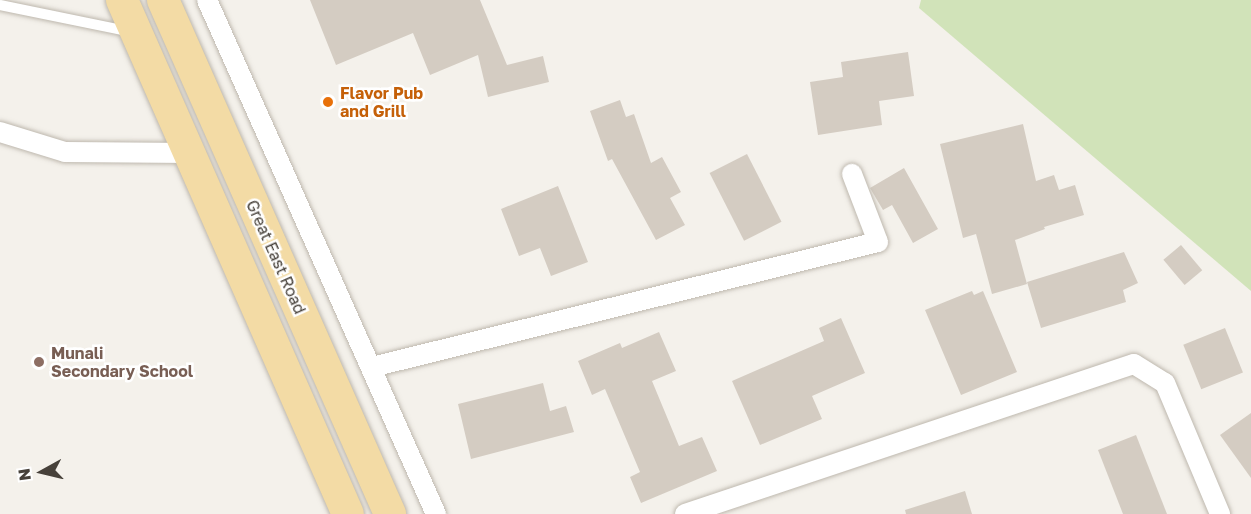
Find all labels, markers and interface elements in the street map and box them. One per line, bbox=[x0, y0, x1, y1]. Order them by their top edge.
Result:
place label: Flavor Pub and Grill bbox=[340, 83, 423, 121]
marker: Flavor Pub and Grill bbox=[321, 95, 335, 109]
street label: Great East Road bbox=[242, 197, 310, 317]
place label: Munali Secondary School bbox=[51, 343, 193, 381]
marker: Munali Secondary School bbox=[32, 355, 46, 369]
north arrow bbox=[12, 442, 72, 502]
text: N bbox=[13, 467, 35, 482]

